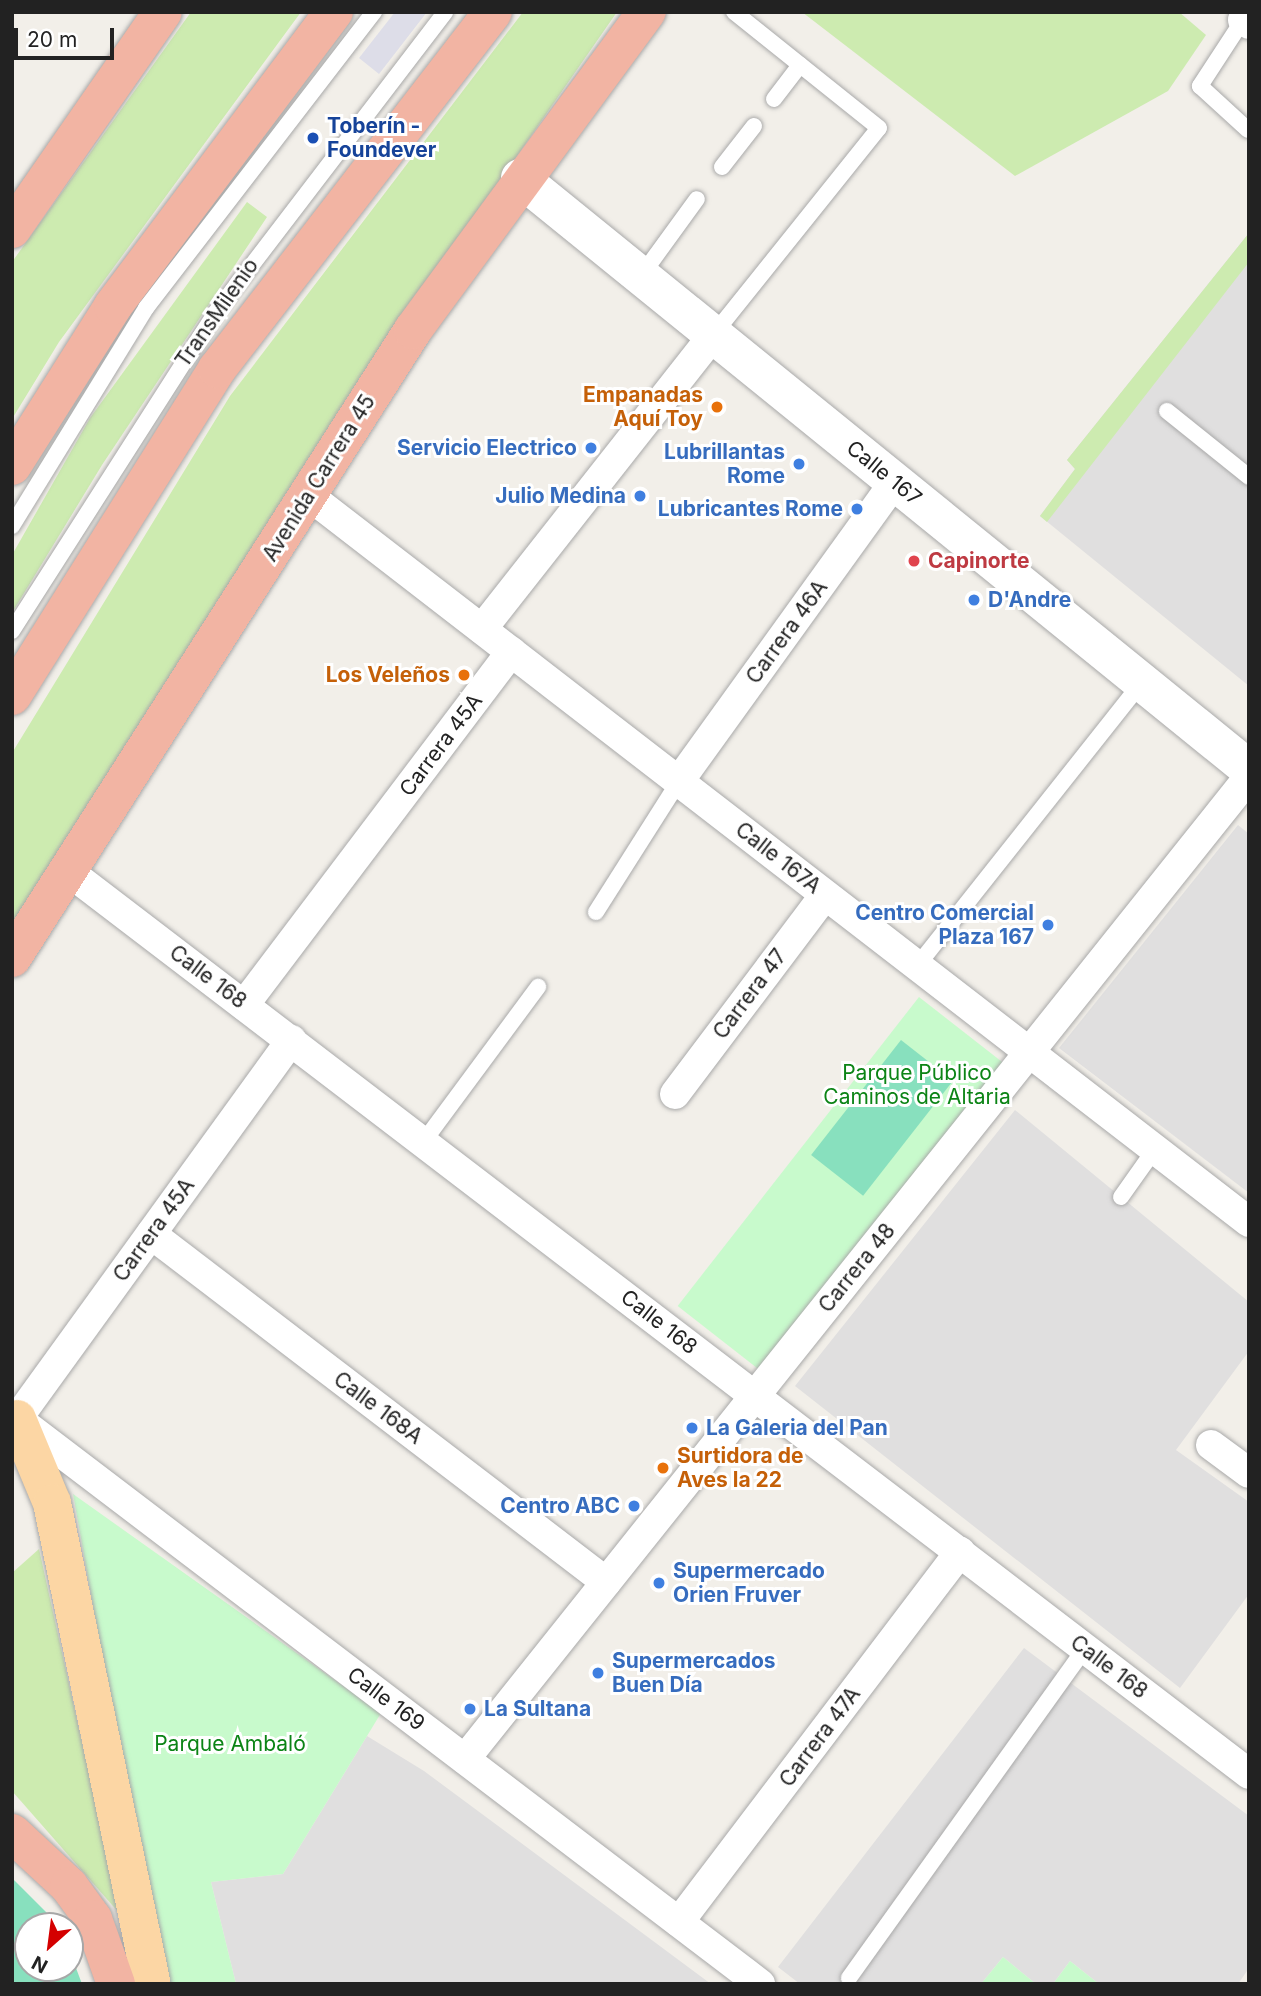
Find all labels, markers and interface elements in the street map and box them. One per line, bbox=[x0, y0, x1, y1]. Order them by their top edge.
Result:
scale bar bbox=[18, 14, 117, 58]
text: 20 m bbox=[27, 27, 77, 52]
place label: Toberín - Foundever bbox=[327, 113, 436, 163]
marker: Toberín - Foundever bbox=[305, 130, 321, 146]
street label: TransMilenio bbox=[170, 254, 264, 372]
place label: Empanadas Aquí Toy bbox=[583, 382, 703, 432]
street label: Avenida Carrera 45 bbox=[257, 390, 381, 566]
marker: Empanadas Aquí Toy bbox=[709, 399, 725, 415]
place label: Servicio Electrico bbox=[397, 435, 577, 461]
street label: Calle 167 bbox=[842, 435, 926, 511]
place label: Lubrillantas Rome bbox=[664, 439, 785, 489]
marker: Servicio Electrico bbox=[583, 440, 599, 456]
marker: Lubrillantas Rome bbox=[791, 456, 807, 472]
place label: Julio Medina bbox=[495, 483, 626, 509]
marker: Julio Medina bbox=[632, 488, 648, 504]
place label: Lubricantes Rome bbox=[658, 496, 843, 522]
marker: Lubricantes Rome bbox=[849, 501, 865, 517]
place label: Capinorte bbox=[928, 548, 1030, 574]
marker: Capinorte bbox=[906, 553, 922, 569]
street label: Carrera 46A bbox=[741, 575, 833, 689]
place label: D'Andre bbox=[988, 587, 1071, 613]
marker: D'Andre bbox=[966, 592, 982, 608]
place label: Los Veleños bbox=[326, 662, 450, 688]
marker: Los Veleños bbox=[456, 667, 472, 683]
street label: Carrera 45A bbox=[394, 689, 488, 801]
street label: Calle 167A bbox=[730, 817, 826, 899]
place label: Centro Comercial Plaza 167 bbox=[855, 900, 1034, 950]
marker: Centro Comercial Plaza 167 bbox=[1040, 917, 1056, 933]
street label: Calle 168 bbox=[164, 940, 252, 1014]
street label: Carrera 47 bbox=[708, 944, 792, 1044]
park label: Parque Público Caminos de Altaria bbox=[823, 1060, 1011, 1110]
street label: Carrera 45A bbox=[108, 1173, 200, 1287]
street label: Carrera 48 bbox=[813, 1218, 901, 1318]
street label: Calle 168 bbox=[616, 1284, 702, 1360]
street label: Calle 168A bbox=[329, 1366, 427, 1450]
place label: La Galeria del Pan bbox=[706, 1415, 888, 1441]
marker: La Galeria del Pan bbox=[684, 1420, 700, 1436]
place label: Surtidora de Aves la 22 bbox=[677, 1443, 803, 1493]
marker: Surtidora de Aves la 22 bbox=[655, 1460, 671, 1476]
place label: Centro ABC bbox=[500, 1493, 620, 1519]
marker: Centro ABC bbox=[626, 1498, 642, 1514]
place label: Supermercado Orien Fruver bbox=[673, 1558, 825, 1608]
marker: Supermercado Orien Fruver bbox=[651, 1575, 667, 1591]
street label: Calle 168 bbox=[1065, 1630, 1153, 1704]
place label: Supermercados Buen Día bbox=[612, 1648, 776, 1698]
street label: Calle 169 bbox=[342, 1662, 430, 1736]
marker: Supermercados Buen Día bbox=[590, 1665, 606, 1681]
street label: Carrera 47A bbox=[774, 1682, 866, 1792]
place label: La Sultana bbox=[484, 1696, 591, 1722]
marker: La Sultana bbox=[462, 1701, 478, 1717]
park label: Parque Ambaló bbox=[154, 1731, 306, 1757]
north arrow bbox=[14, 1912, 84, 1982]
text: N bbox=[28, 1951, 52, 1978]

